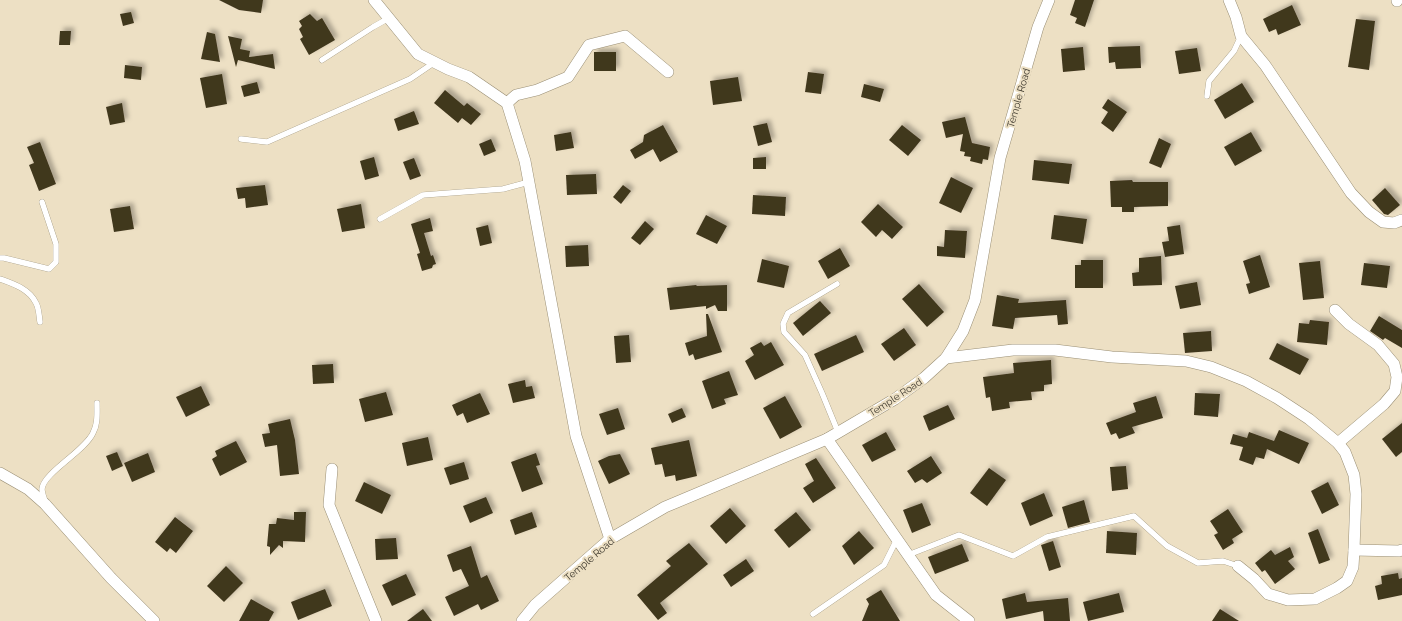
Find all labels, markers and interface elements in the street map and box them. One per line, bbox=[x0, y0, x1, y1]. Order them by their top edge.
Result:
street label: Temple Road bbox=[1005, 67, 1032, 129]
street label: Temple Road bbox=[867, 376, 924, 419]
street label: Temple Road bbox=[562, 535, 616, 583]

